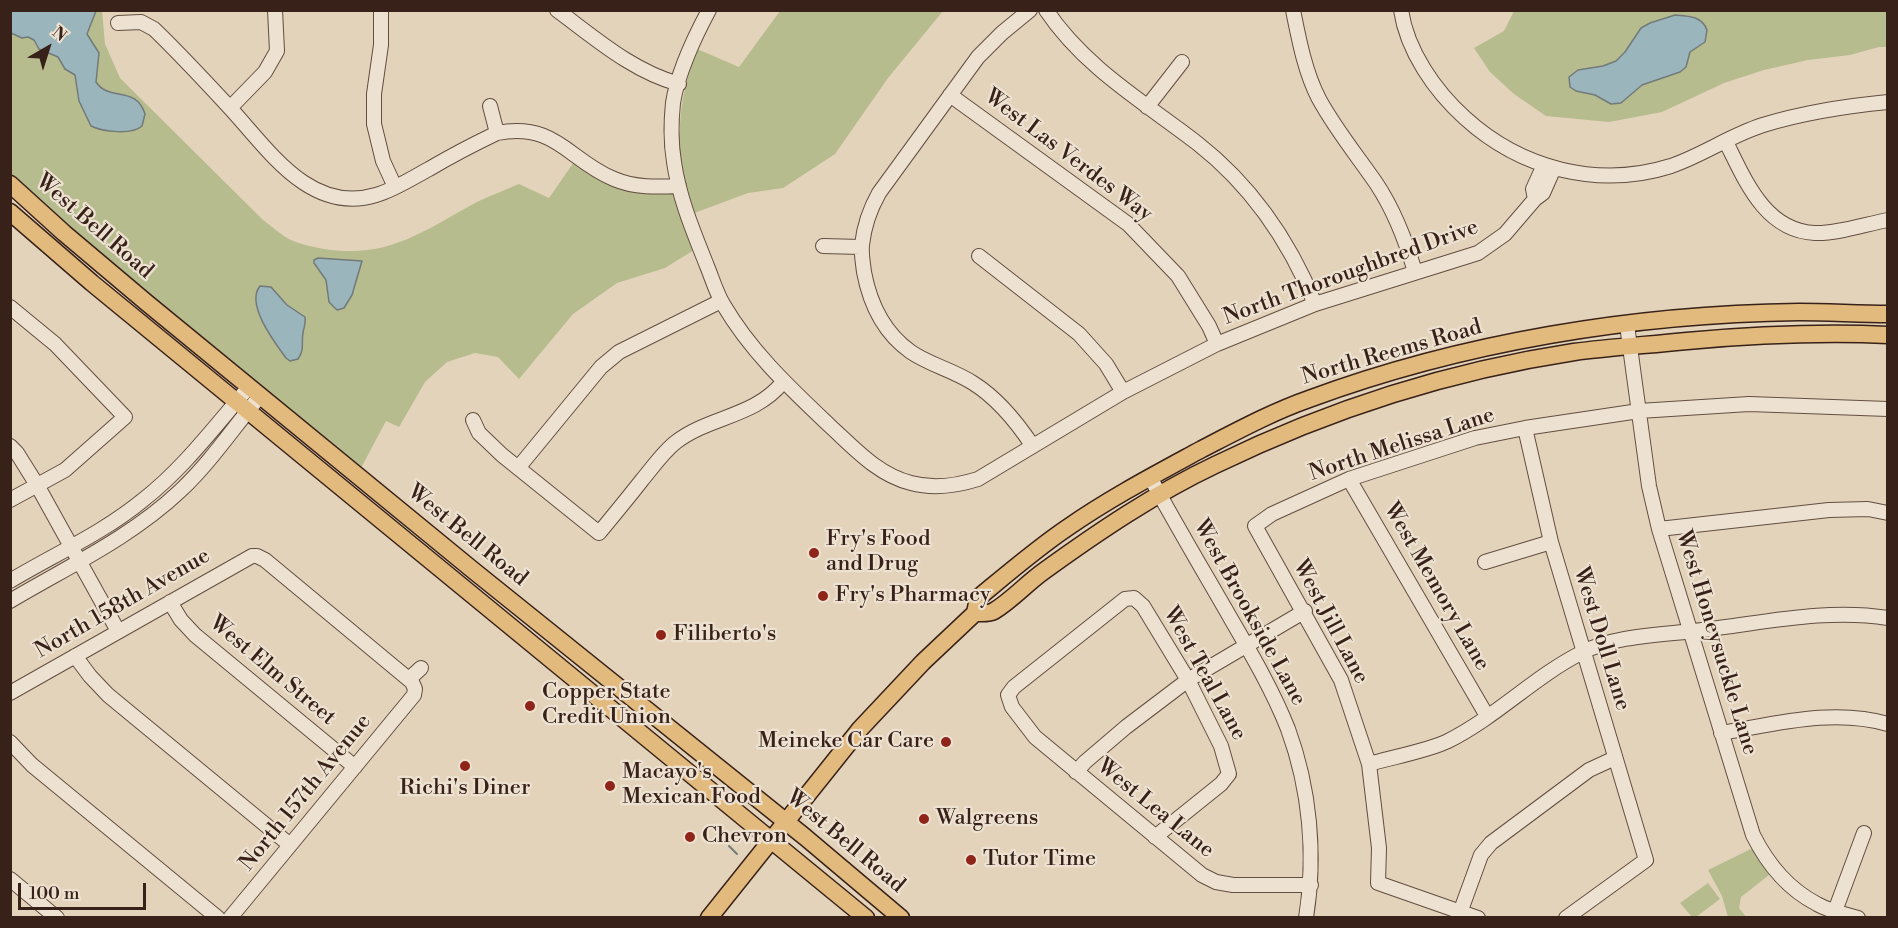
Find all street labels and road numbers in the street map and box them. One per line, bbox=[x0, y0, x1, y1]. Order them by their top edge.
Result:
street label: West Las Verdes Way bbox=[979, 84, 1157, 228]
street label: West Bell Road bbox=[30, 169, 158, 285]
street label: North Thoroughbred Drive bbox=[1220, 215, 1482, 331]
street label: North Reems Road bbox=[1299, 315, 1485, 391]
street label: North Melissa Lane bbox=[1306, 403, 1498, 487]
street label: West Bell Road bbox=[402, 480, 532, 592]
street label: West Memory Lane bbox=[1377, 498, 1495, 676]
street label: West Brookside Lane bbox=[1187, 515, 1311, 711]
street label: West Honeysuckle Lane bbox=[1669, 528, 1763, 758]
street label: North 158th Avenue bbox=[31, 543, 215, 665]
street label: West Jill Lane bbox=[1286, 555, 1374, 689]
street label: West Doll Lane bbox=[1567, 564, 1635, 714]
street label: West Teal Lane bbox=[1156, 603, 1252, 745]
street label: West Elm Street bbox=[203, 610, 341, 732]
street label: North 157th Avenue bbox=[235, 709, 377, 877]
street label: West Lea Lane bbox=[1091, 754, 1219, 864]
street label: West Bell Road bbox=[780, 785, 910, 899]

